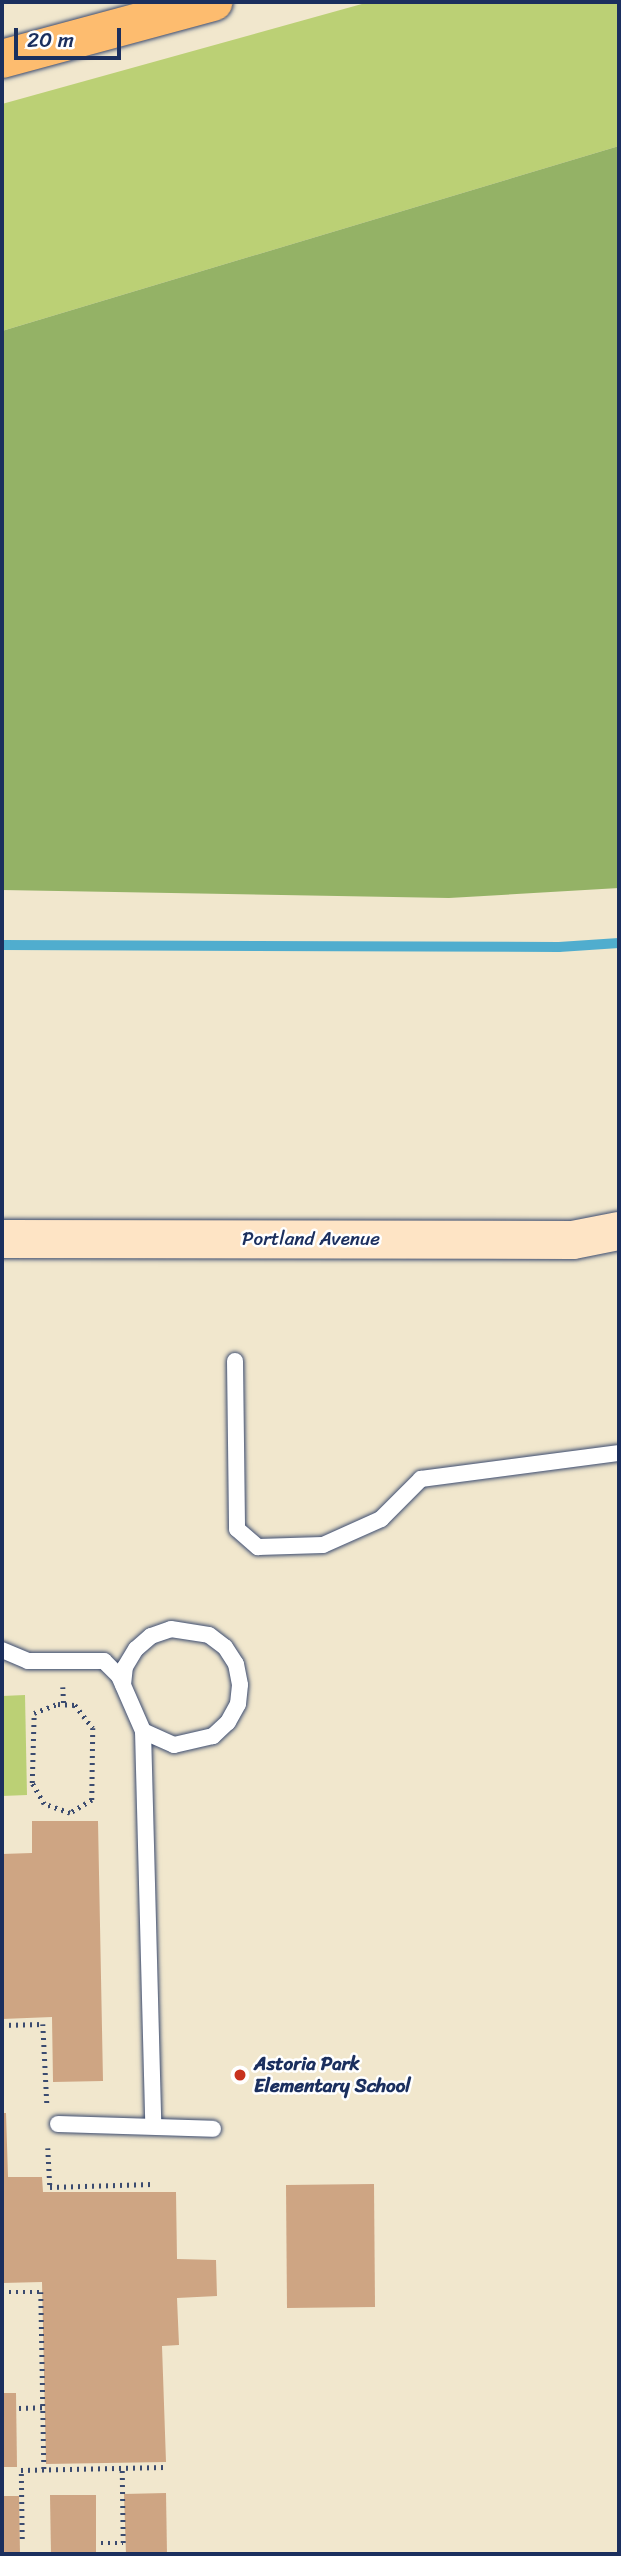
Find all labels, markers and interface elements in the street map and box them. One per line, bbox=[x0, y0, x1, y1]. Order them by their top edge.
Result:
scale bar bbox=[18, 14, 124, 58]
text: 20 m bbox=[27, 21, 74, 59]
street label: Portland Avenue bbox=[242, 1228, 380, 1250]
place label: Astoria Park Elementary School bbox=[254, 2053, 411, 2097]
marker: Astoria Park Elementary School bbox=[232, 2067, 248, 2083]

